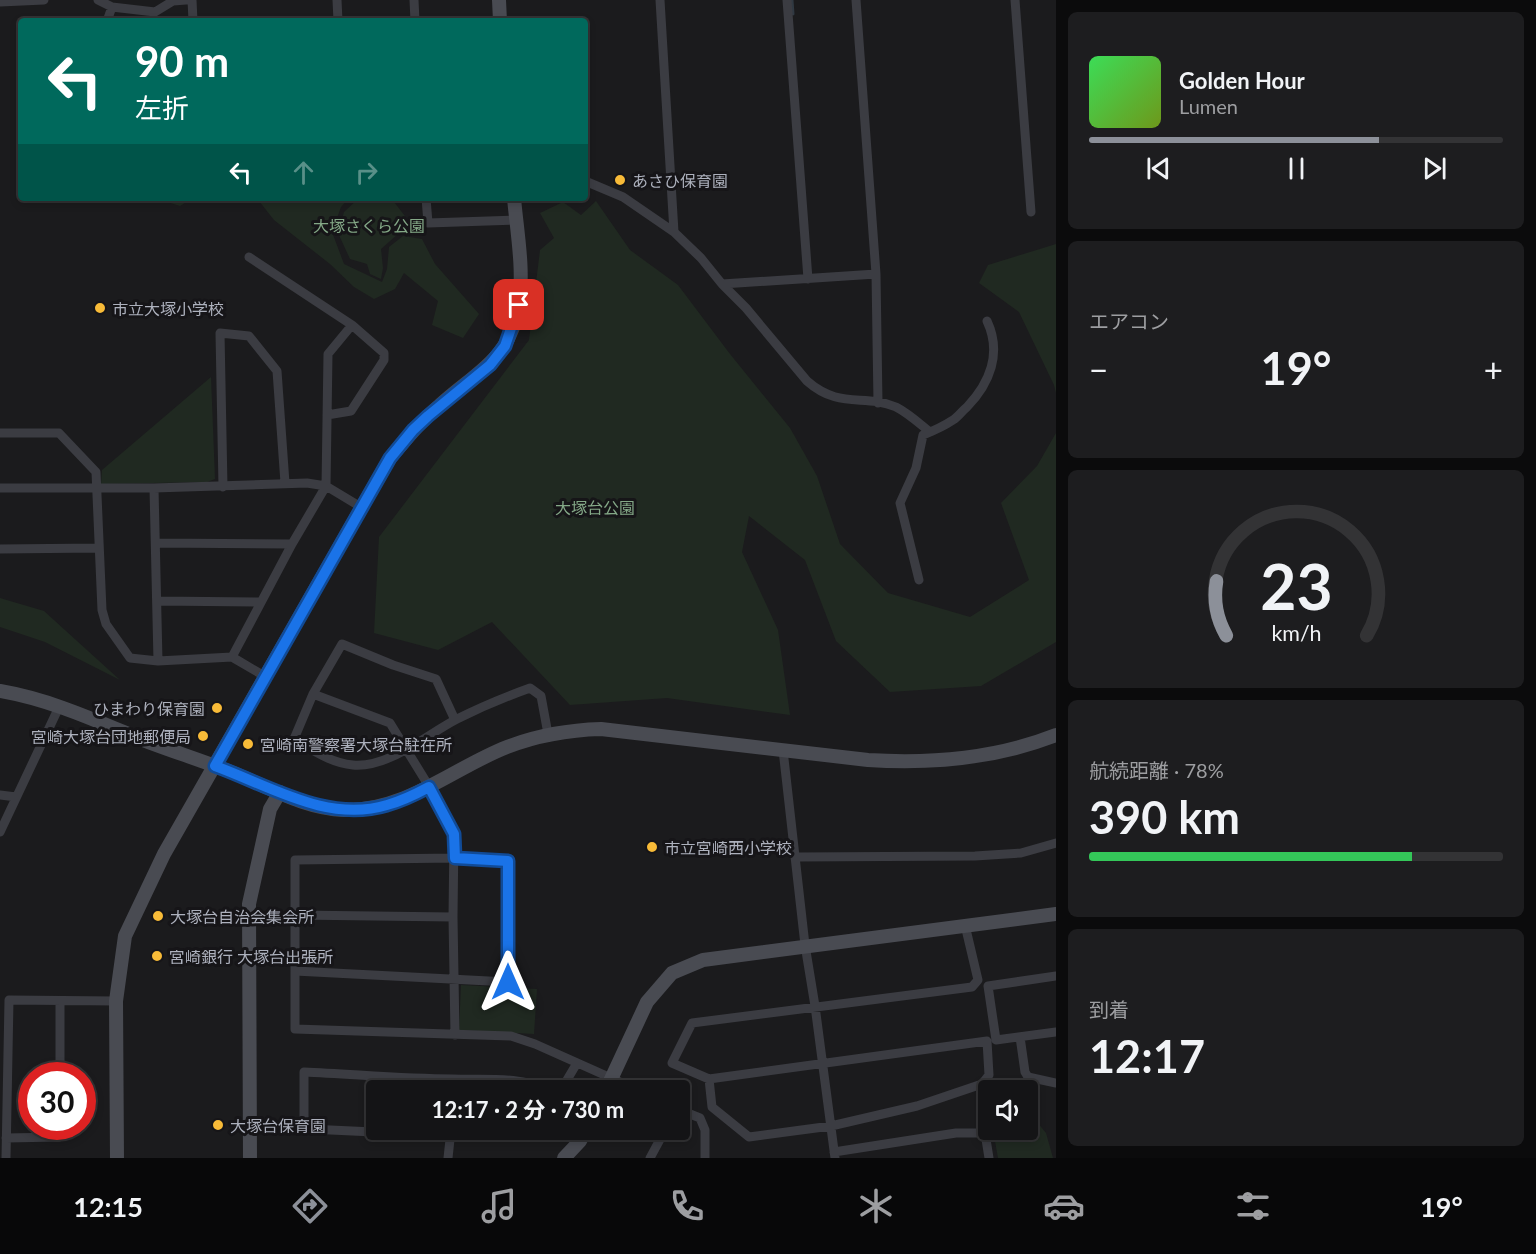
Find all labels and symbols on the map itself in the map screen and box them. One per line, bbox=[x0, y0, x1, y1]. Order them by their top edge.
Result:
place label: あさひ保育園 bbox=[632, 171, 728, 190]
marker: あさひ保育園 bbox=[613, 173, 627, 187]
park label: 大塚さくら公園 bbox=[313, 216, 425, 235]
pin bbox=[493, 279, 544, 330]
place label: 市立大塚小学校 bbox=[112, 299, 224, 318]
marker: 市立大塚小学校 bbox=[93, 301, 107, 315]
park label: 大塚台公園 bbox=[555, 498, 635, 517]
place label: ひまわり保育園 bbox=[93, 699, 205, 718]
marker: ひまわり保育園 bbox=[210, 701, 224, 715]
place label: 宮崎大塚台団地郵便局 bbox=[31, 727, 191, 746]
marker: 宮崎大塚台団地郵便局 bbox=[196, 729, 210, 743]
place label: 宮崎南警察署大塚台駐在所 bbox=[260, 735, 452, 754]
marker: 宮崎南警察署大塚台駐在所 bbox=[241, 737, 255, 751]
place label: 市立宮崎西小学校 bbox=[664, 838, 792, 857]
marker: 市立宮崎西小学校 bbox=[645, 840, 659, 854]
place label: 大塚台自治会集会所 bbox=[170, 907, 314, 926]
marker: 大塚台自治会集会所 bbox=[151, 909, 165, 923]
place label: 宮崎銀行 大塚台出張所 bbox=[169, 947, 333, 966]
marker: 宮崎銀行 大塚台出張所 bbox=[150, 949, 164, 963]
position arrow bbox=[476, 950, 540, 1014]
speed limit sign: 30 bbox=[18, 1062, 96, 1140]
place label: 大塚台保育園 bbox=[230, 1116, 326, 1135]
marker: 大塚台保育園 bbox=[211, 1118, 225, 1132]

